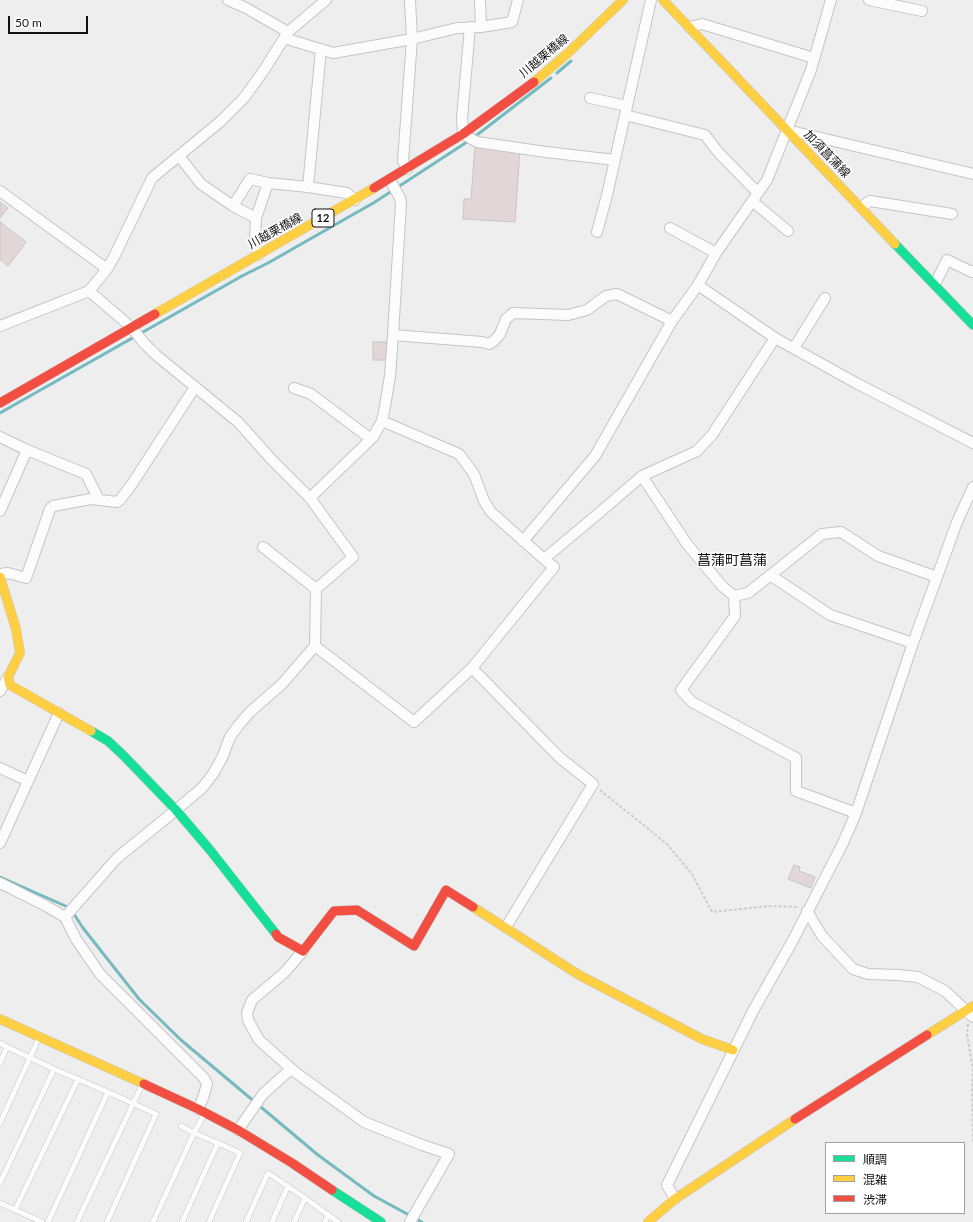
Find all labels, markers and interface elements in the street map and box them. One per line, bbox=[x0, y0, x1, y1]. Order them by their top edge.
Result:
scale bar bbox=[10, 8, 90, 34]
text: 50 m bbox=[15, 15, 42, 30]
street label: 川越栗橋線 bbox=[516, 31, 572, 81]
street label: 加須菖蒲線 bbox=[801, 127, 853, 181]
road number: 12 bbox=[312, 209, 334, 227]
street label: 川越栗橋線 bbox=[245, 210, 305, 252]
district label: 菖蒲町菖蒲 bbox=[697, 552, 767, 568]
legend bbox=[825, 1142, 965, 1214]
text: 順調 bbox=[863, 1152, 887, 1167]
text: 混雑 bbox=[863, 1172, 887, 1187]
text: 渋滞 bbox=[863, 1192, 887, 1207]

